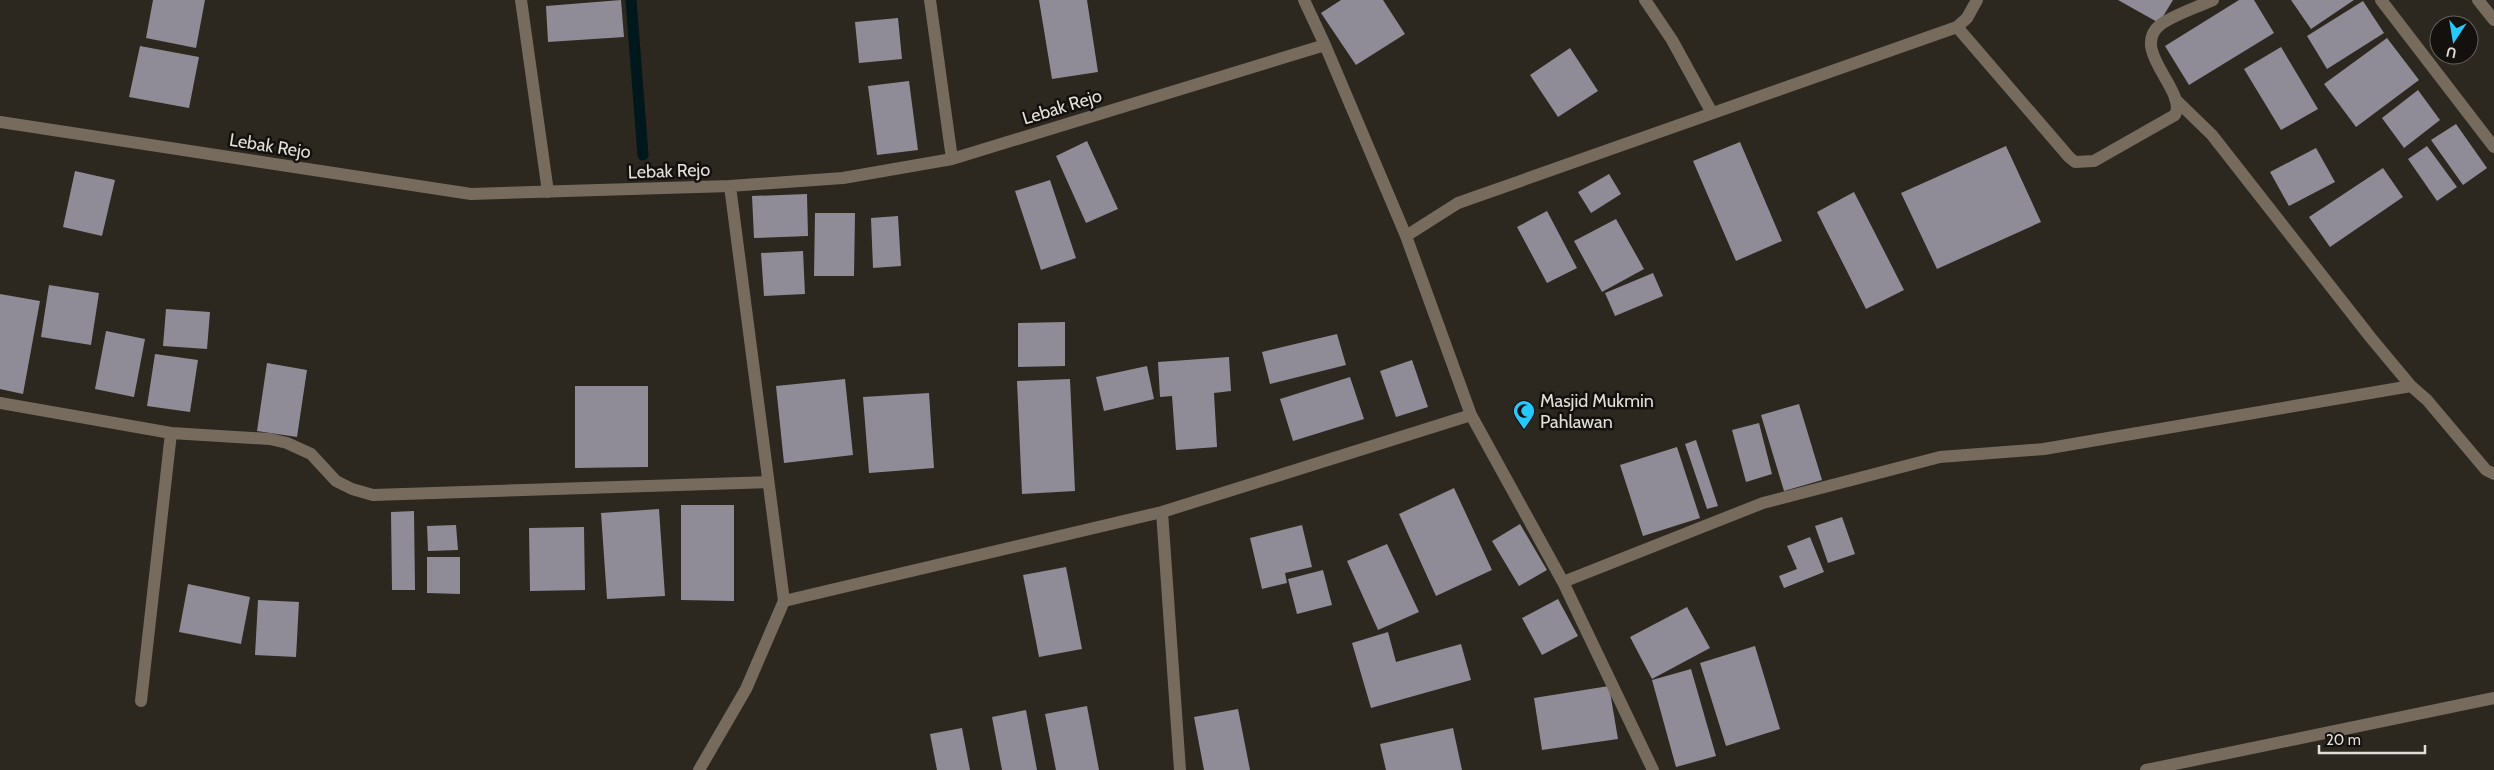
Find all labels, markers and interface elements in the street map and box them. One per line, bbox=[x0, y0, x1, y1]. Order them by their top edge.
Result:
north arrow bbox=[2429, 15, 2479, 65]
text: U bbox=[2445, 43, 2458, 63]
street label: Lebak Rejo bbox=[1019, 84, 1105, 130]
street label: Lebak Rejo bbox=[228, 129, 312, 163]
street label: Lebak Rejo bbox=[628, 159, 711, 183]
place label: Masjid Mukmin Pahlawan bbox=[1540, 390, 1654, 433]
mosque icon: Masjid Mukmin Pahlawan bbox=[1512, 399, 1536, 430]
scale bar bbox=[2319, 722, 2425, 754]
text: 20 m bbox=[2326, 731, 2361, 749]

